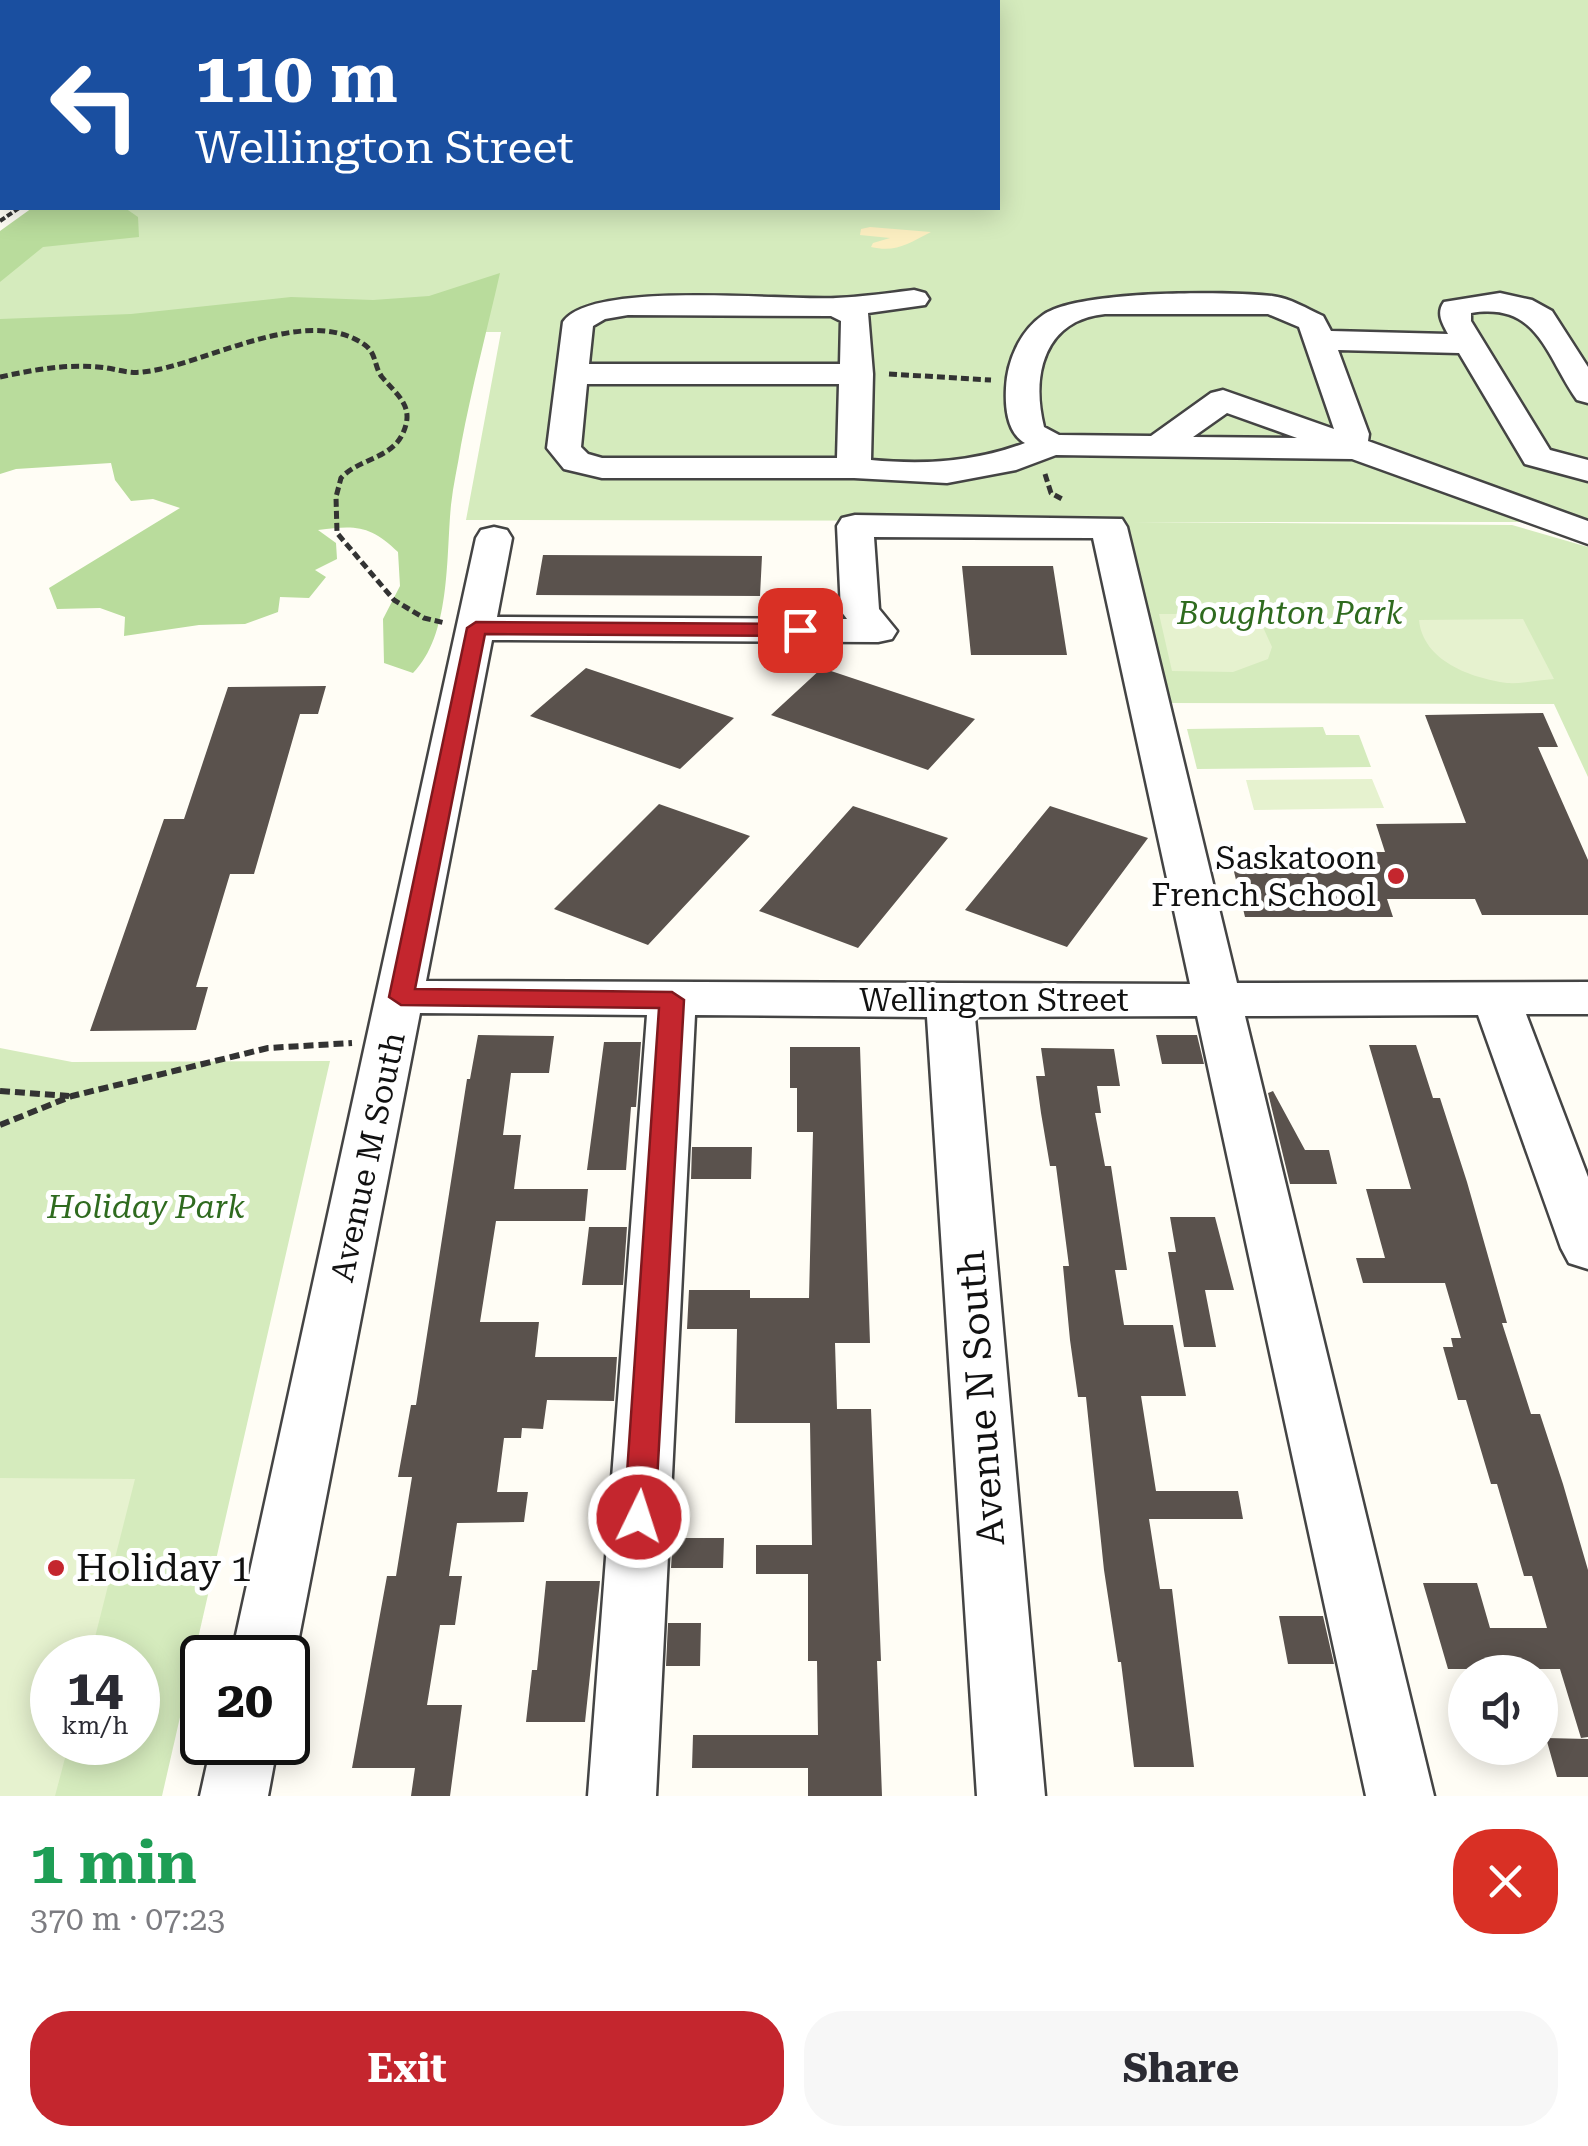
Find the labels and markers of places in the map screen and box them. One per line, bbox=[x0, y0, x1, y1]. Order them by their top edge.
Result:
pin bbox=[758, 588, 843, 673]
place label: Saskatoon French School bbox=[1151, 839, 1376, 914]
marker: Saskatoon French School bbox=[1385, 865, 1407, 887]
place label: Holiday 1 bbox=[76, 1546, 252, 1591]
marker: Holiday 1 bbox=[45, 1557, 67, 1579]

